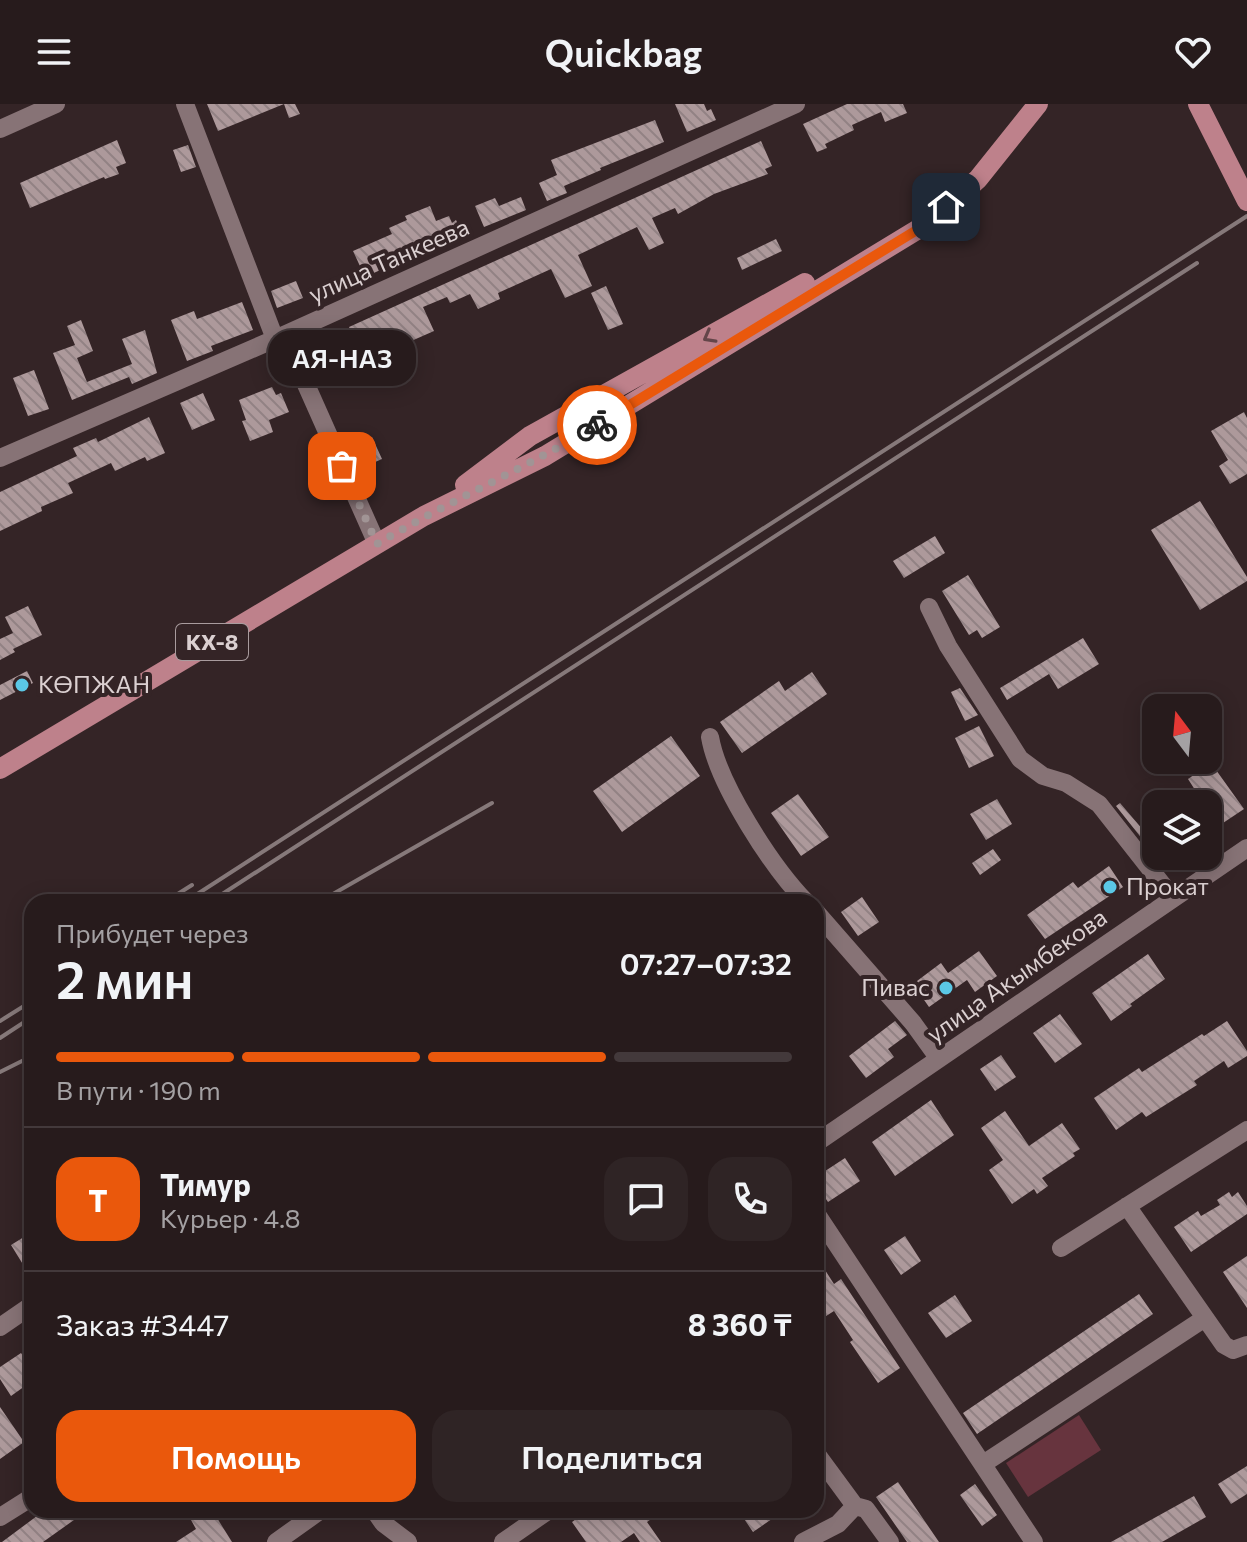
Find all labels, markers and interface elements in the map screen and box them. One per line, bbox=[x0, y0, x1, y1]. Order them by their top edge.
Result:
icon: menu bbox=[32, 30, 76, 74]
text: Quickbag bbox=[545, 30, 702, 74]
icon: heart bbox=[1171, 30, 1215, 74]
pin bbox=[912, 173, 980, 241]
icon: home bbox=[924, 185, 968, 229]
street label: улица Танкеева bbox=[304, 211, 473, 308]
one-way arrow bbox=[703, 327, 717, 342]
callout: АЯ-НАЗ bbox=[268, 330, 416, 386]
text: АЯ-НАЗ bbox=[292, 342, 392, 373]
courier bbox=[557, 385, 637, 465]
icon: bike bbox=[575, 403, 619, 447]
pin bbox=[308, 432, 376, 500]
icon: bag bbox=[320, 444, 364, 488]
road number: КХ-8 bbox=[176, 624, 248, 660]
place label: КӨПЖАН bbox=[38, 669, 150, 698]
marker: КӨПЖАН bbox=[13, 676, 31, 694]
north arrow bbox=[1142, 694, 1222, 774]
map controls bbox=[1142, 694, 1222, 870]
button: layers bbox=[1142, 790, 1222, 870]
place label: Прокат bbox=[1126, 871, 1209, 900]
marker: Прокат bbox=[1101, 878, 1119, 896]
street label: улица Акымбекова bbox=[921, 902, 1112, 1048]
text: Прибудет через bbox=[56, 917, 249, 948]
text: 07:27–07:32 bbox=[620, 944, 792, 981]
text: 2 мин bbox=[56, 946, 193, 1010]
place label: Пивас bbox=[861, 972, 930, 1001]
marker: Пивас bbox=[937, 979, 955, 997]
text: В пути · 190 m bbox=[56, 1074, 221, 1105]
button: chat bbox=[604, 1157, 688, 1241]
button: phone bbox=[708, 1157, 792, 1241]
text: Тимур bbox=[160, 1165, 251, 1202]
text: Т bbox=[88, 1181, 108, 1218]
text: Курьер · 4.8 bbox=[160, 1202, 300, 1233]
text: Заказ #3447 bbox=[56, 1305, 229, 1342]
text: 8 360 ₸ bbox=[688, 1305, 792, 1342]
button: Помощь bbox=[56, 1410, 416, 1502]
button: Поделиться bbox=[432, 1410, 792, 1502]

